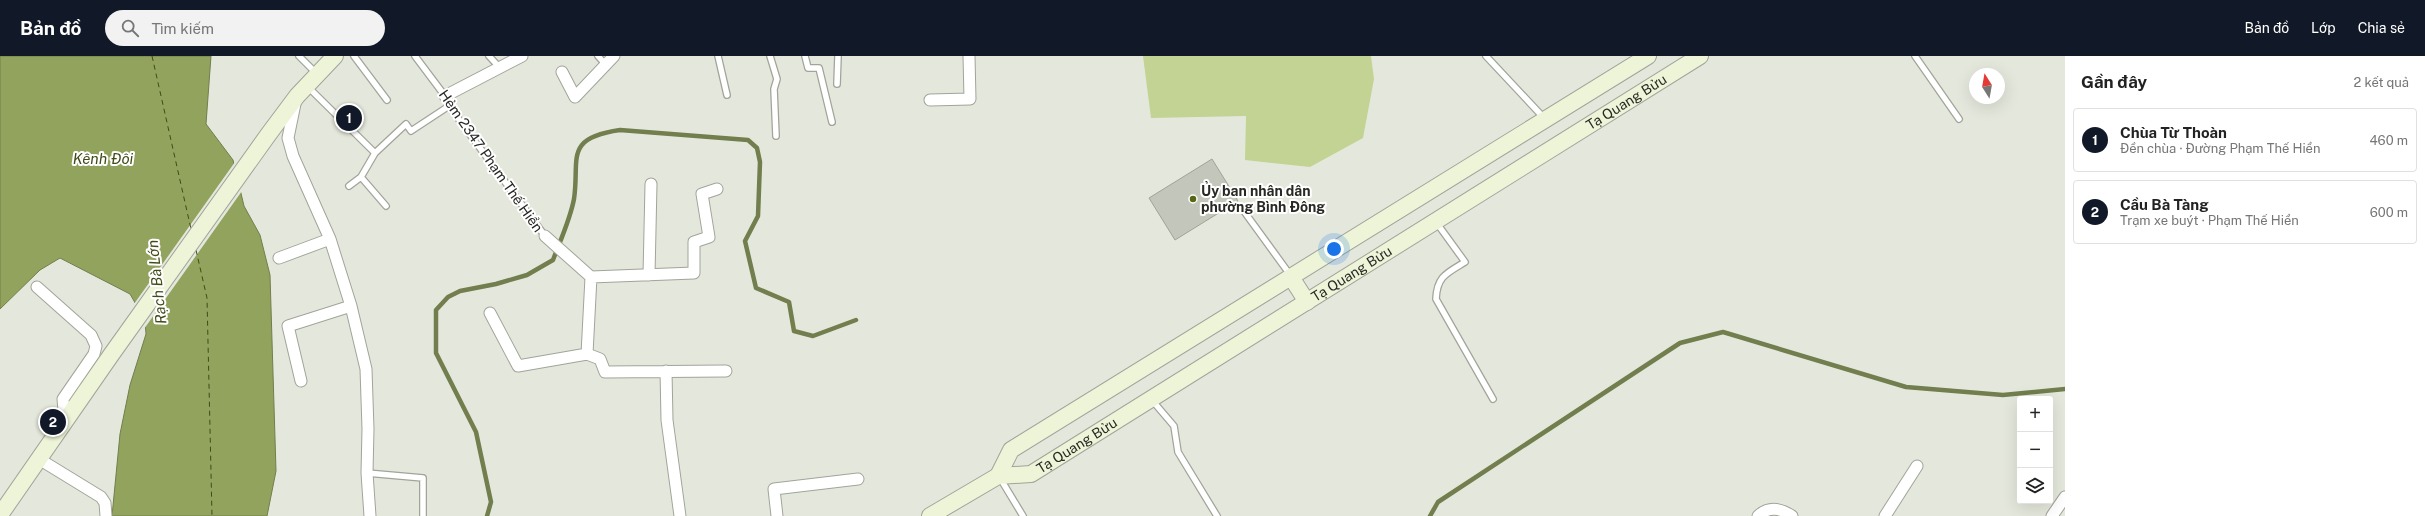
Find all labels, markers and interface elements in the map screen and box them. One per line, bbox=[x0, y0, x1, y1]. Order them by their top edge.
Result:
search box bbox=[105, 10, 385, 46]
text: Bản đồ bbox=[20, 17, 81, 39]
icon: search bbox=[119, 17, 141, 39]
text: Tìm kiếm bbox=[151, 20, 214, 37]
text: Bản đồ bbox=[2245, 20, 2289, 36]
text: Lớp bbox=[2311, 20, 2336, 36]
text: Chia sẻ bbox=[2358, 20, 2405, 36]
north arrow bbox=[1969, 68, 2005, 104]
street label: Tạ Quang Bửu bbox=[1583, 71, 1670, 133]
text: Gần đây bbox=[2081, 72, 2147, 92]
text: 2 kết quả bbox=[2354, 75, 2409, 90]
street label: Hẻm 2347 Phạm Thế Hiển bbox=[436, 87, 546, 235]
pin: 1 bbox=[336, 103, 362, 133]
text: Chùa Từ Thoàn bbox=[2120, 124, 2227, 141]
text: 1 bbox=[2092, 133, 2098, 148]
text: 460 m bbox=[2369, 133, 2408, 148]
text: Đền chùa · Đường Phạm Thế Hiển bbox=[2120, 141, 2320, 156]
water label: Kênh Đôi bbox=[73, 150, 134, 167]
place label: Ủy ban nhân dân phường Bình Đông bbox=[1201, 180, 1325, 215]
marker: Ủy ban nhân dân phường Bình Đông bbox=[1188, 194, 1198, 204]
text: Cầu Bà Tàng bbox=[2120, 196, 2209, 213]
text: 2 bbox=[2091, 205, 2099, 220]
text: 600 m bbox=[2370, 205, 2408, 220]
text: Trạm xe buýt · Phạm Thế Hiển bbox=[2120, 213, 2299, 228]
water label: Rạch Bà Lớn bbox=[144, 239, 169, 325]
your location bbox=[1324, 239, 1344, 259]
street label: Tạ Quang Bửu bbox=[1308, 243, 1395, 305]
map controls bbox=[2017, 396, 2053, 504]
button: + bbox=[2017, 396, 2053, 432]
pin: 2 bbox=[40, 407, 66, 437]
street label: Tạ Quang Bửu bbox=[1034, 414, 1120, 476]
button: − bbox=[2017, 432, 2053, 468]
button: layers bbox=[2017, 468, 2053, 504]

